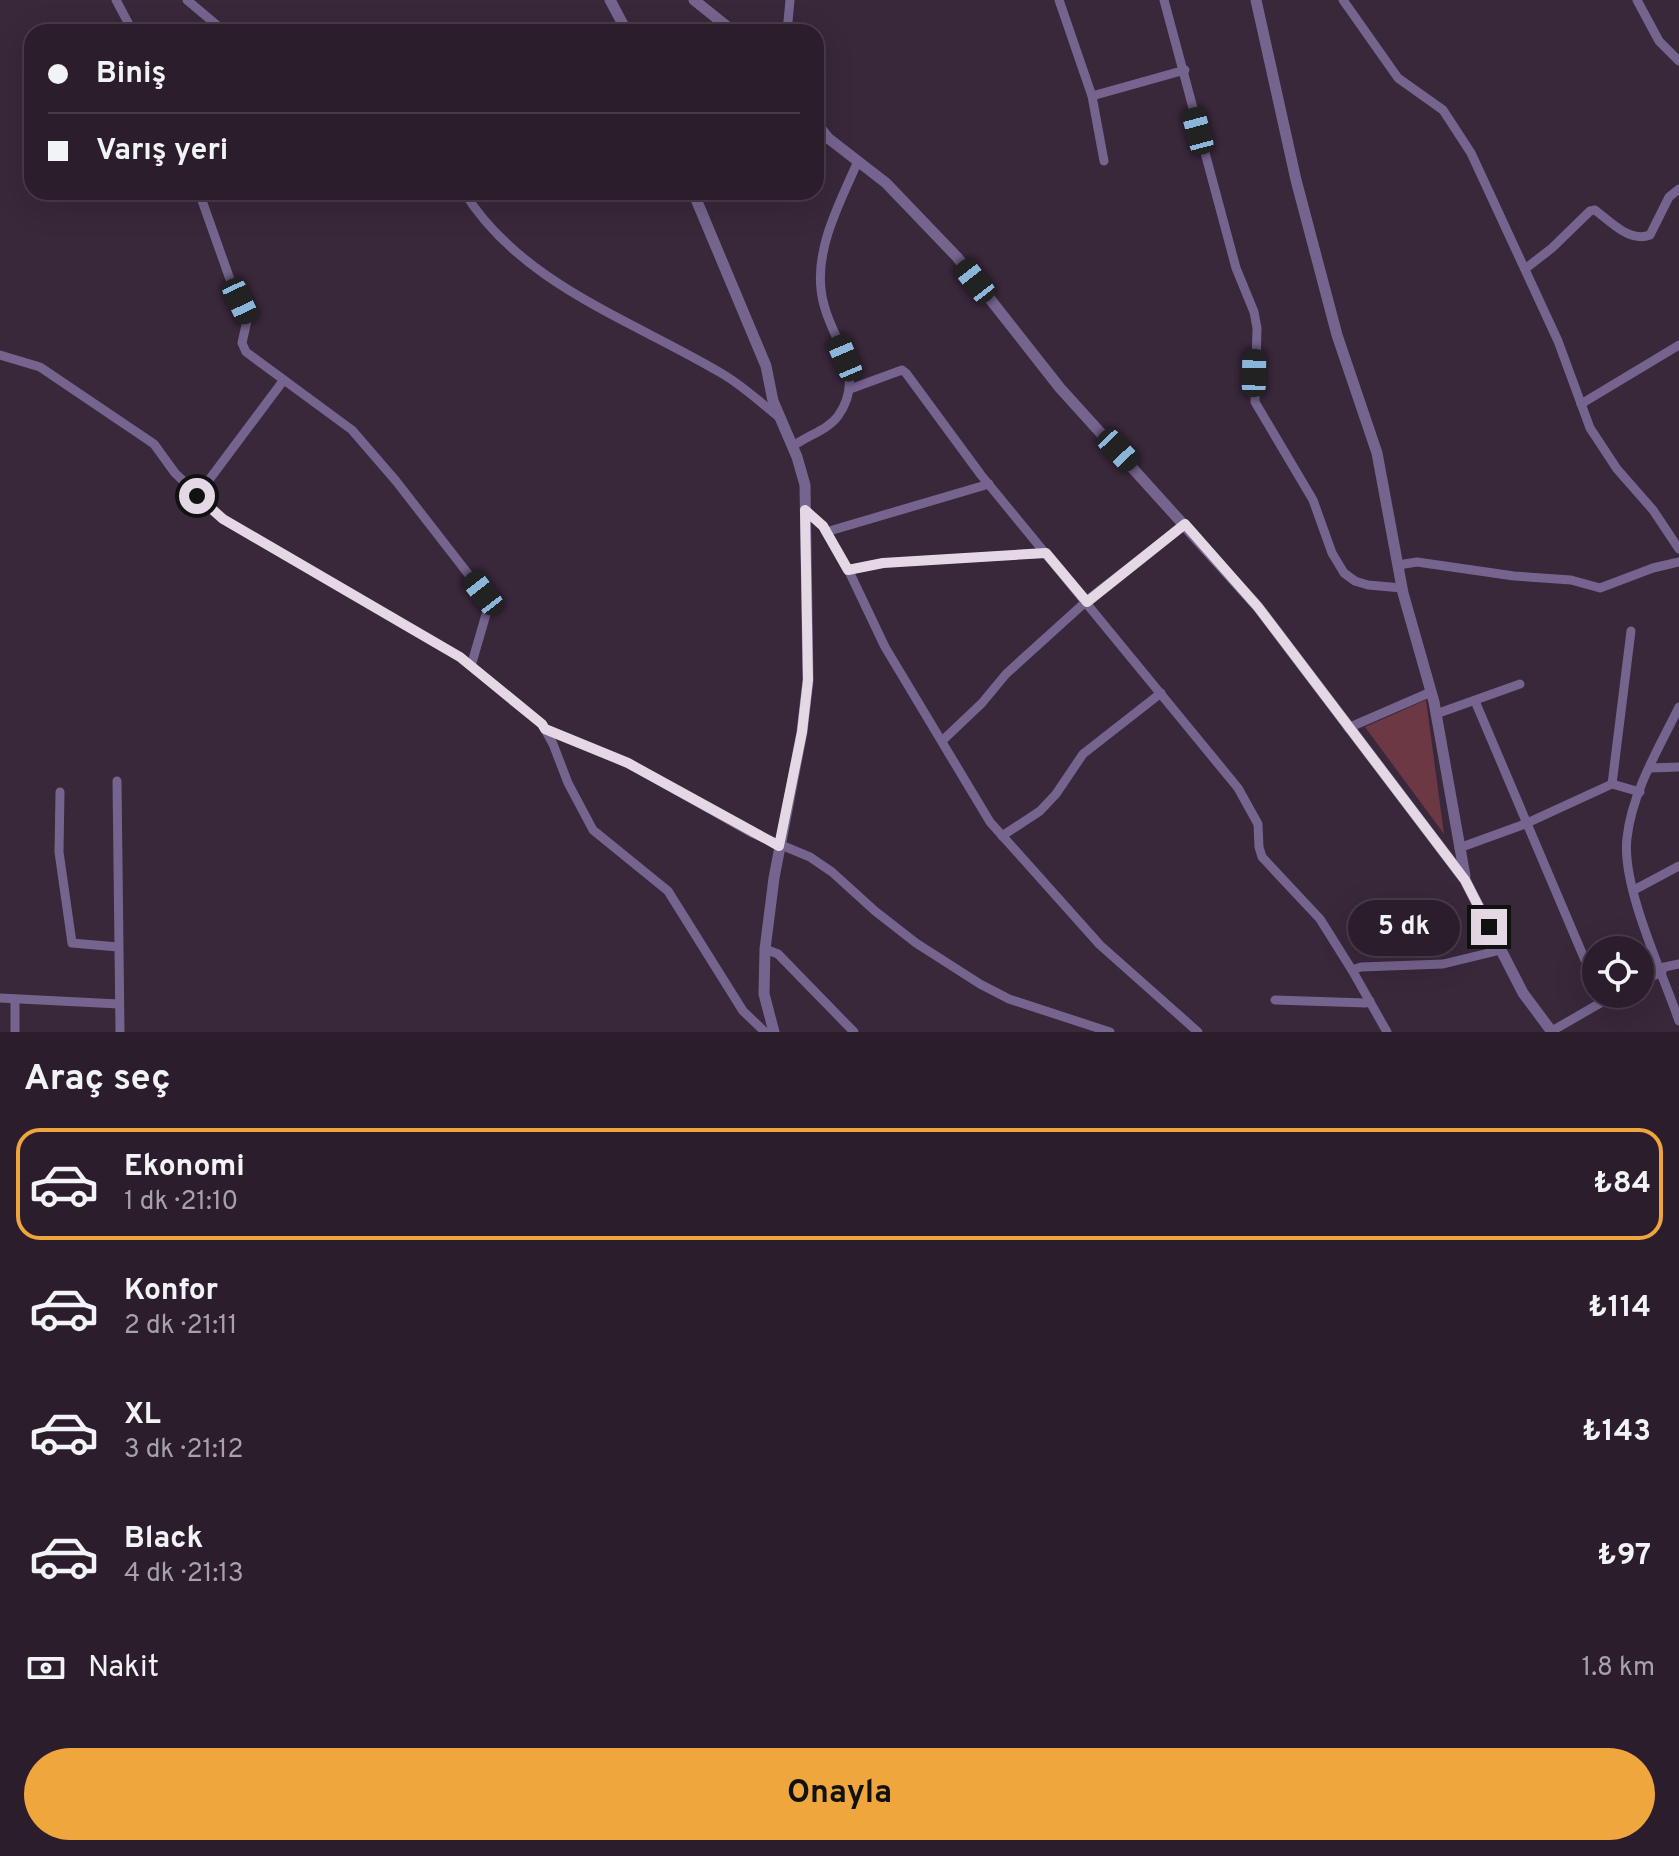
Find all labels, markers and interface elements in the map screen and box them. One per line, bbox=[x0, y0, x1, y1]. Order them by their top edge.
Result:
text: Biniş bbox=[96, 56, 166, 93]
car bbox=[1180, 105, 1216, 157]
text: Varış yeri bbox=[96, 133, 228, 170]
car bbox=[951, 255, 999, 307]
car bbox=[219, 274, 261, 328]
car bbox=[825, 331, 865, 385]
car bbox=[1242, 349, 1266, 397]
car bbox=[1093, 424, 1143, 476]
route start bbox=[179, 478, 215, 514]
car bbox=[459, 567, 507, 619]
callout: 5 dk bbox=[1349, 899, 1461, 955]
route end bbox=[1471, 909, 1507, 945]
text: 5 dk bbox=[1378, 911, 1430, 944]
map controls bbox=[1582, 936, 1654, 1008]
button: locate bbox=[1582, 936, 1654, 1008]
text: Araç seç bbox=[24, 1057, 171, 1103]
icon: car bbox=[28, 1148, 100, 1220]
text: Ekonomi bbox=[124, 1149, 245, 1186]
text: ₺84 bbox=[1593, 1166, 1651, 1203]
text: 1 dk · 21:10 bbox=[124, 1186, 238, 1219]
icon: car bbox=[28, 1272, 100, 1344]
text: Konfor bbox=[124, 1273, 218, 1310]
text: ₺114 bbox=[1588, 1290, 1651, 1327]
text: 2 dk · 21:11 bbox=[124, 1310, 238, 1343]
icon: car bbox=[28, 1396, 100, 1468]
text: XL bbox=[124, 1397, 161, 1434]
text: ₺143 bbox=[1582, 1414, 1651, 1451]
text: 3 dk · 21:12 bbox=[124, 1434, 243, 1467]
icon: car bbox=[28, 1520, 100, 1592]
text: Black bbox=[124, 1521, 203, 1558]
text: ₺97 bbox=[1597, 1538, 1651, 1575]
text: 4 dk · 21:13 bbox=[124, 1558, 244, 1591]
icon: cash bbox=[24, 1646, 68, 1690]
text: Nakit bbox=[88, 1650, 159, 1687]
text: 1.8 km bbox=[1582, 1652, 1655, 1685]
button: Onayla bbox=[24, 1748, 1655, 1840]

